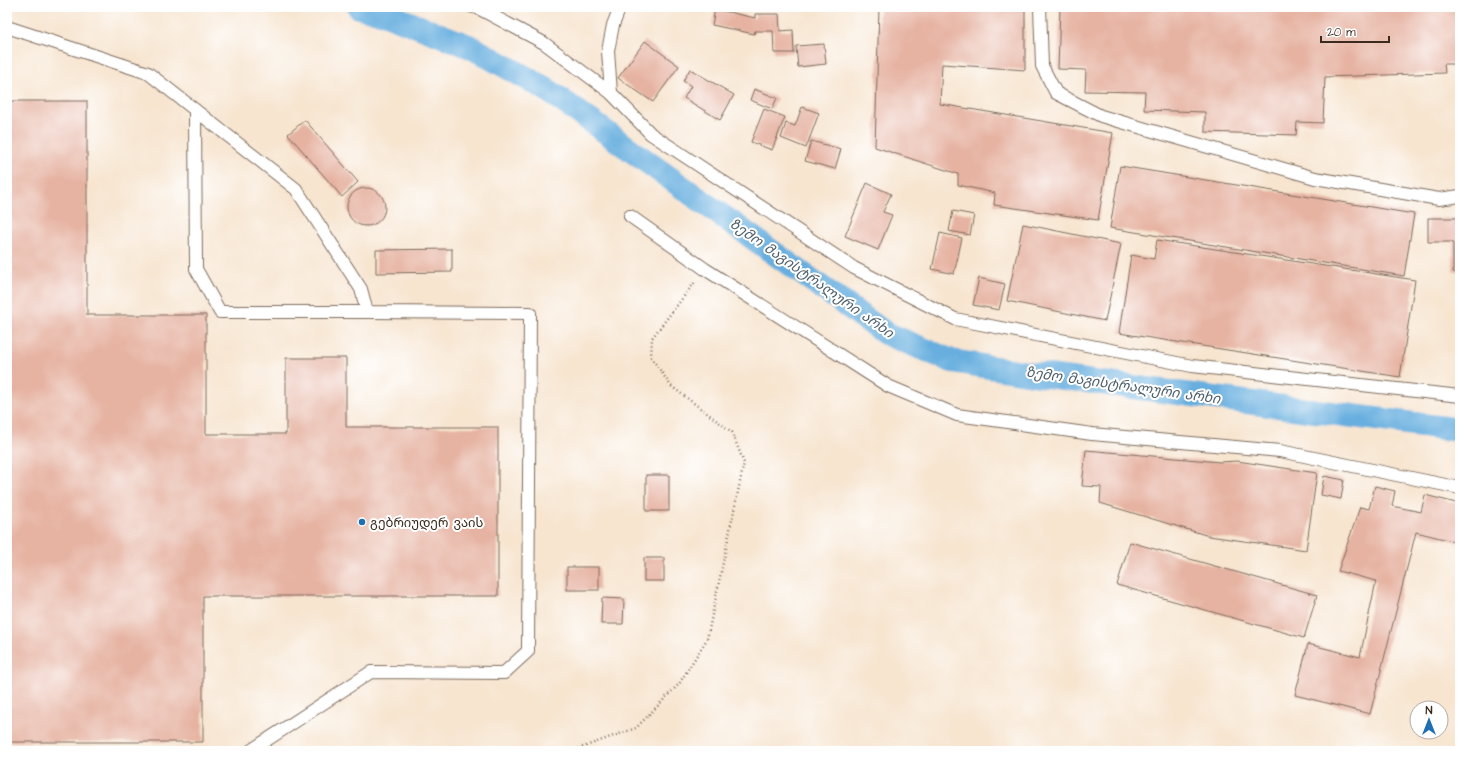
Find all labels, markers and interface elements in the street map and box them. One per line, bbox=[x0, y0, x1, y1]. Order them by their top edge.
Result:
scale bar bbox=[1321, 18, 1389, 44]
text: 20 m bbox=[1327, 24, 1356, 41]
water label: ზემო მაგისტრალური არხი bbox=[725, 214, 898, 344]
water label: ზემო მაგისტრალური არხი bbox=[1024, 362, 1222, 410]
place label: გებრიუდერ ვაის bbox=[370, 514, 484, 532]
marker: გებრიუდერ ვაის bbox=[357, 517, 367, 527]
north arrow bbox=[1409, 700, 1449, 740]
text: N bbox=[1426, 703, 1433, 718]

